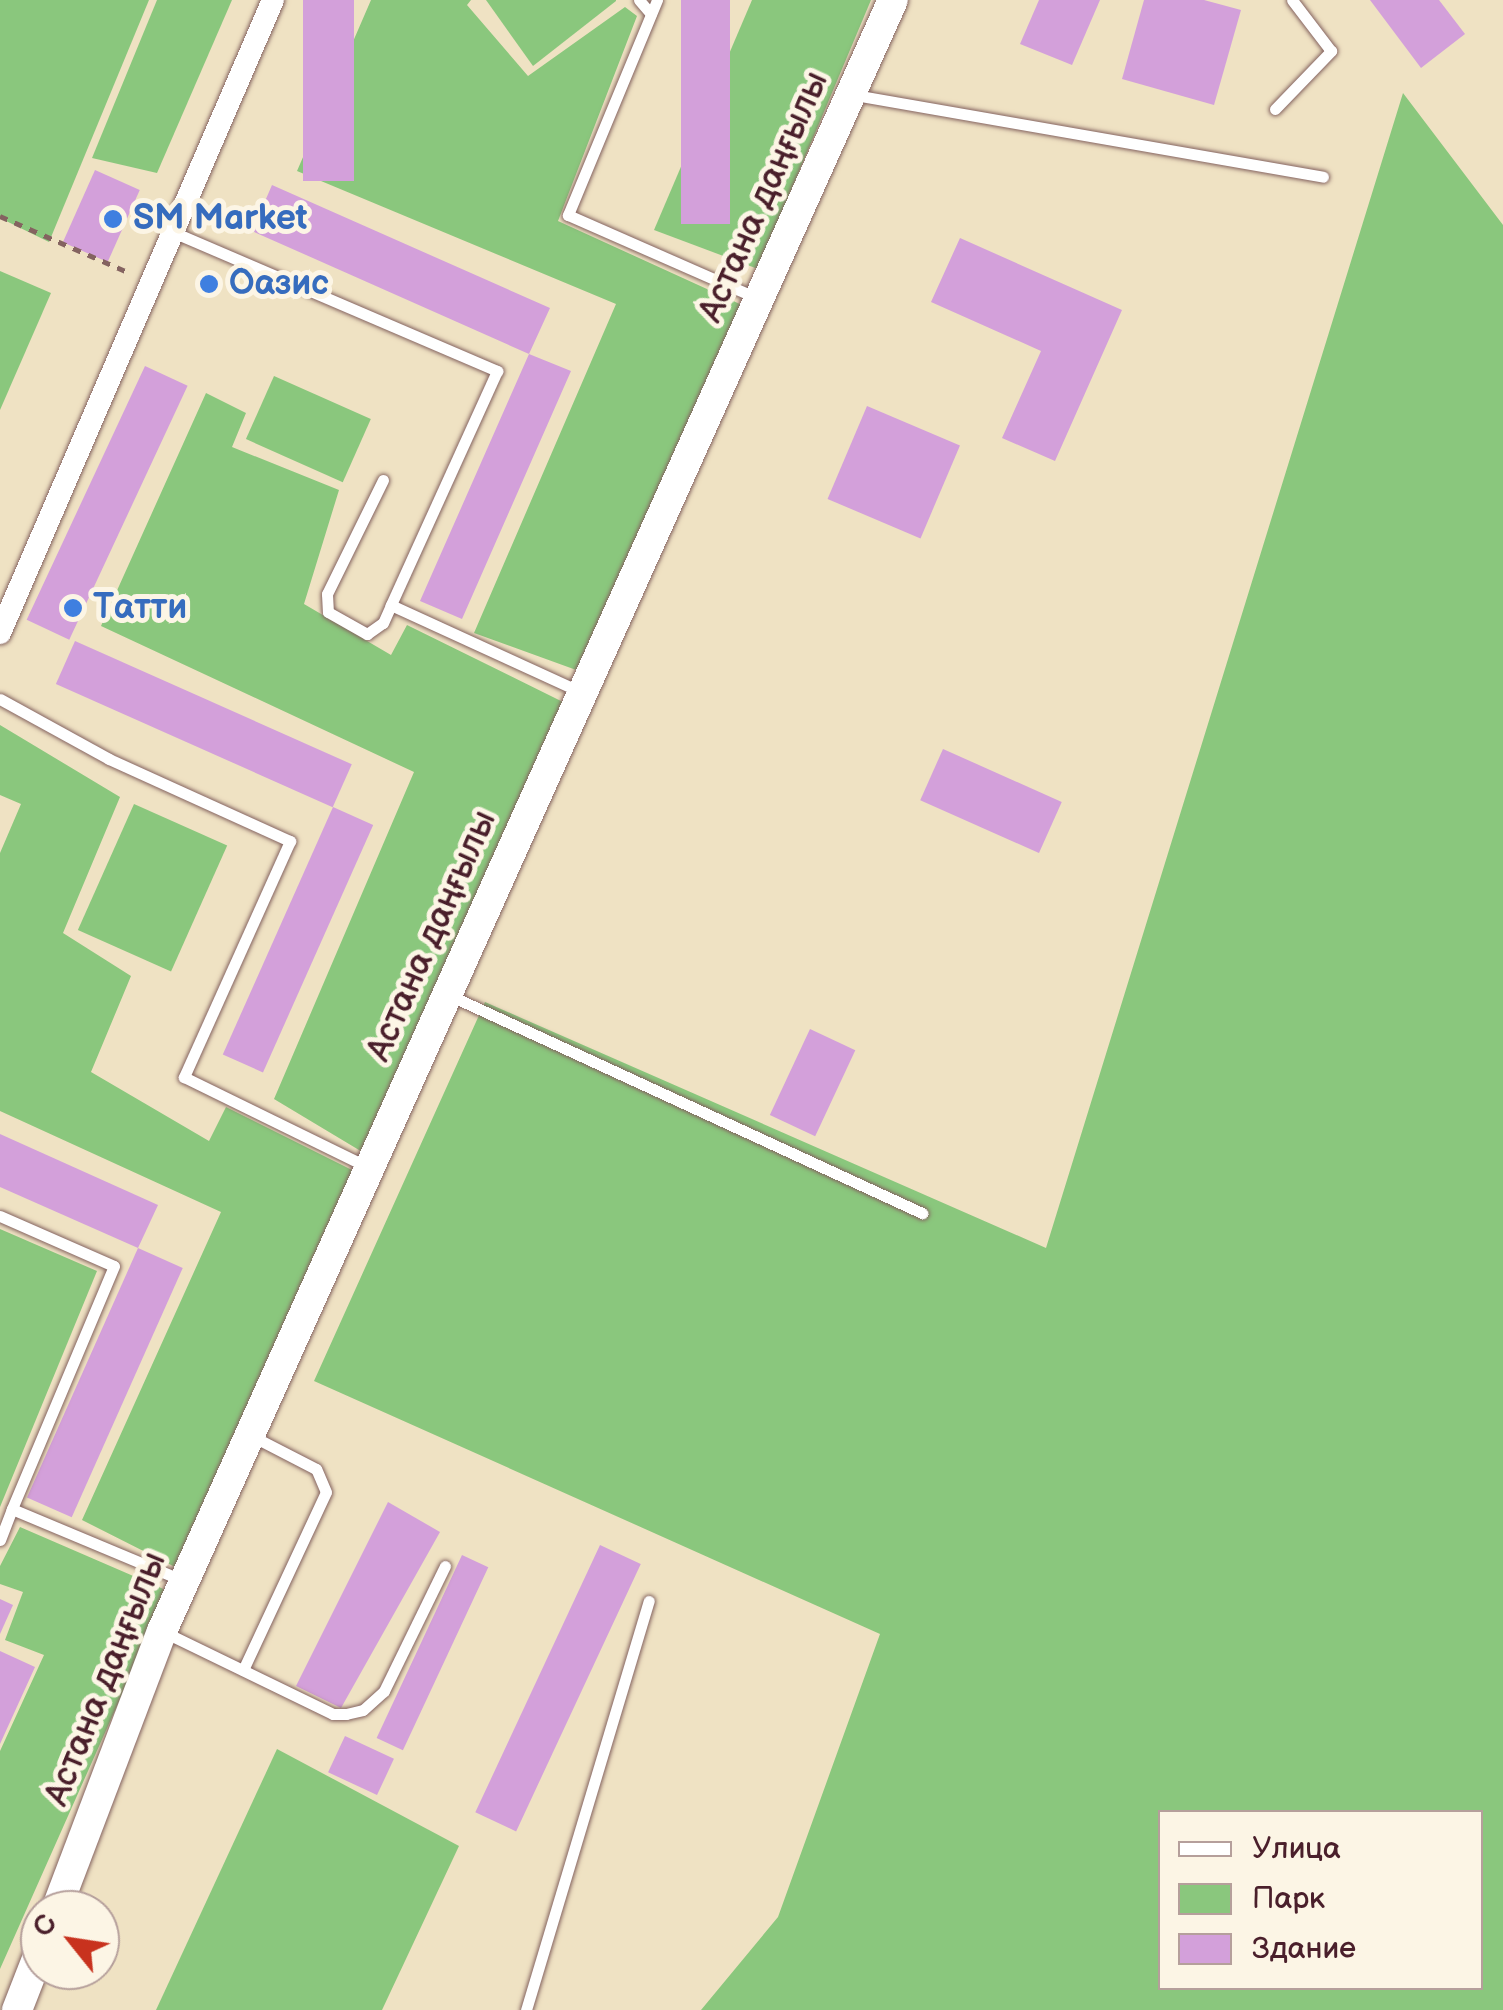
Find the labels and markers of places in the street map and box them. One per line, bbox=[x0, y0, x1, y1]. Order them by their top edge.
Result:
place label: SM Market bbox=[133, 198, 308, 240]
marker: SM Market bbox=[102, 208, 124, 230]
place label: Оазис bbox=[229, 263, 329, 305]
marker: Оазис bbox=[198, 273, 220, 295]
place label: Татти bbox=[93, 587, 187, 629]
marker: Татти bbox=[62, 597, 84, 619]

